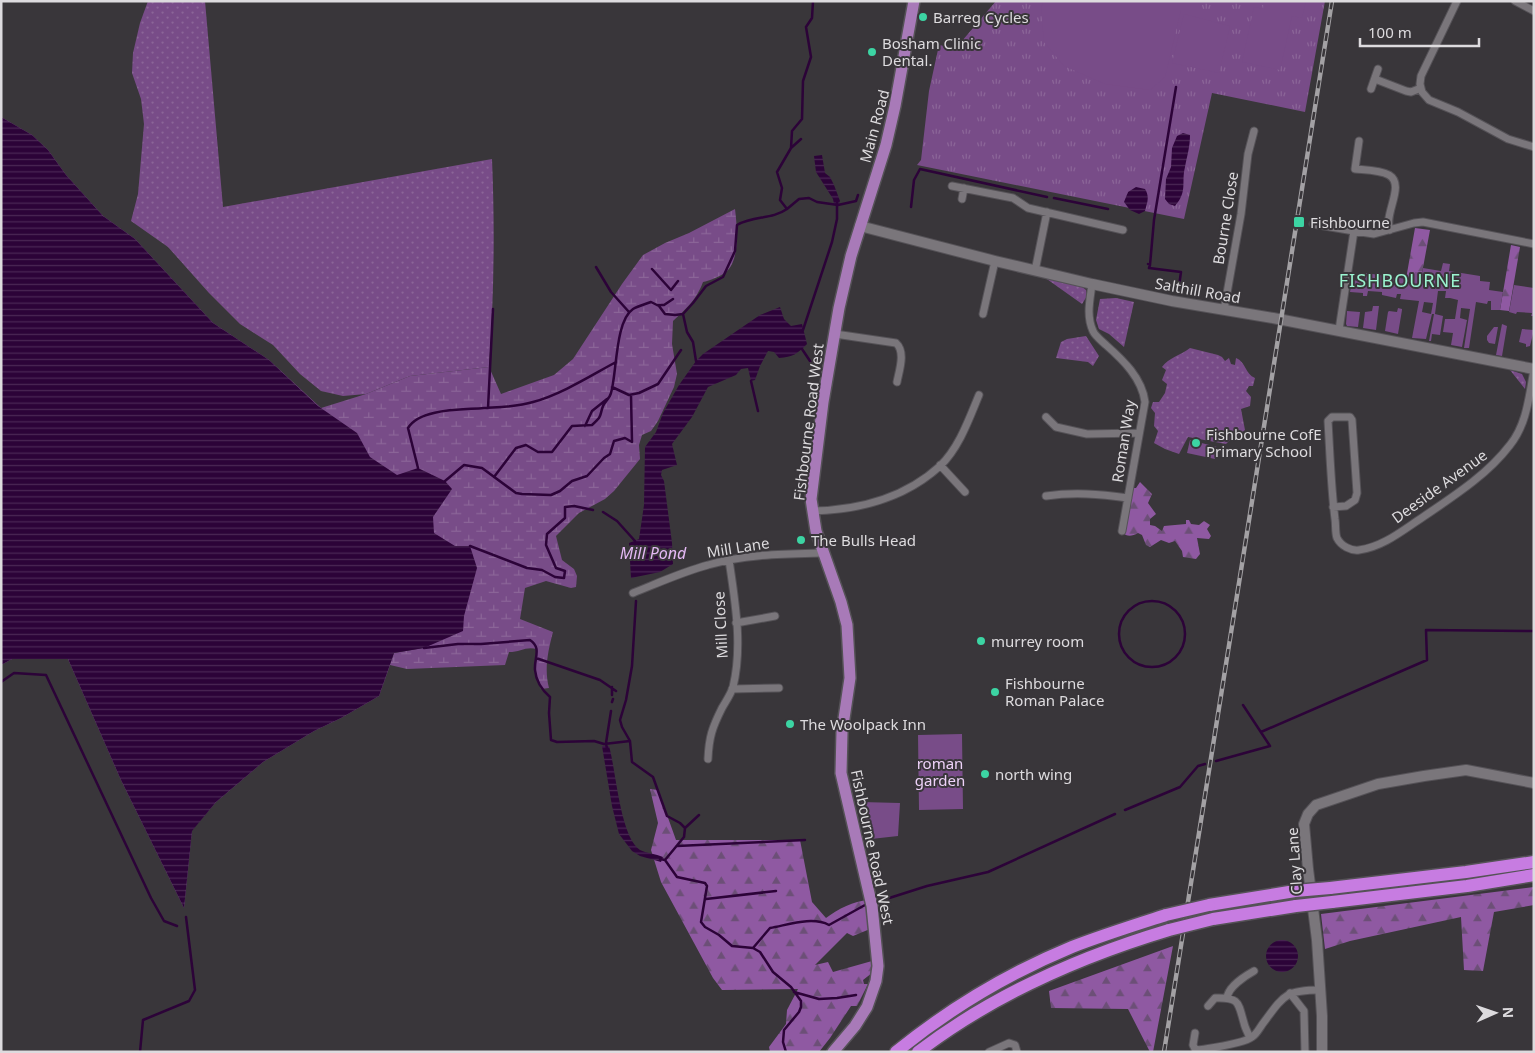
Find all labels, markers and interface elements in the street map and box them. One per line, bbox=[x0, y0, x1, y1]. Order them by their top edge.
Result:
place label: Barreg Cycles bbox=[933, 7, 1029, 27]
marker: Barreg Cycles bbox=[917, 11, 929, 23]
scale bar bbox=[1360, 15, 1479, 47]
text: 100 m bbox=[1368, 22, 1412, 42]
place label: Bosham Clinic Dental. bbox=[882, 33, 981, 70]
marker: Bosham Clinic Dental. bbox=[866, 46, 878, 58]
street label: Main Road bbox=[855, 87, 893, 165]
street label: Bourne Close bbox=[1208, 170, 1242, 266]
place label: Fishbourne bbox=[1310, 212, 1390, 232]
marker: Fishbourne bbox=[1292, 215, 1306, 229]
district label: FISHBOURNE bbox=[1339, 268, 1461, 292]
street label: Salthill Road bbox=[1154, 273, 1242, 307]
street label: Fishbourne Road West bbox=[788, 342, 828, 502]
street label: Roman Way bbox=[1107, 398, 1139, 484]
place label: Fishbourne CofE Primary School bbox=[1206, 424, 1322, 461]
marker: Fishbourne CofE Primary School bbox=[1190, 437, 1202, 449]
street label: Deeside Avenue bbox=[1387, 445, 1491, 527]
place label: The Bulls Head bbox=[811, 530, 916, 550]
street label: Mill Lane bbox=[705, 532, 771, 562]
marker: The Bulls Head bbox=[795, 534, 807, 546]
water label: Mill Pond bbox=[620, 542, 687, 564]
street label: Mill Close bbox=[708, 591, 732, 659]
place label: murrey room bbox=[991, 631, 1084, 651]
marker: murrey room bbox=[975, 635, 987, 647]
place label: Fishbourne Roman Palace bbox=[1005, 673, 1104, 710]
marker: Fishbourne Roman Palace bbox=[989, 686, 1001, 698]
place label: The Woolpack Inn bbox=[800, 714, 926, 734]
marker: The Woolpack Inn bbox=[784, 718, 796, 730]
park label: roman garden bbox=[915, 753, 965, 790]
place label: north wing bbox=[995, 764, 1072, 784]
street label: Fishbourne Road West bbox=[847, 768, 899, 927]
marker: north wing bbox=[979, 768, 991, 780]
street label: Clay Lane bbox=[1282, 827, 1306, 895]
north arrow bbox=[1470, 988, 1520, 1038]
text: N bbox=[1499, 1007, 1518, 1019]

